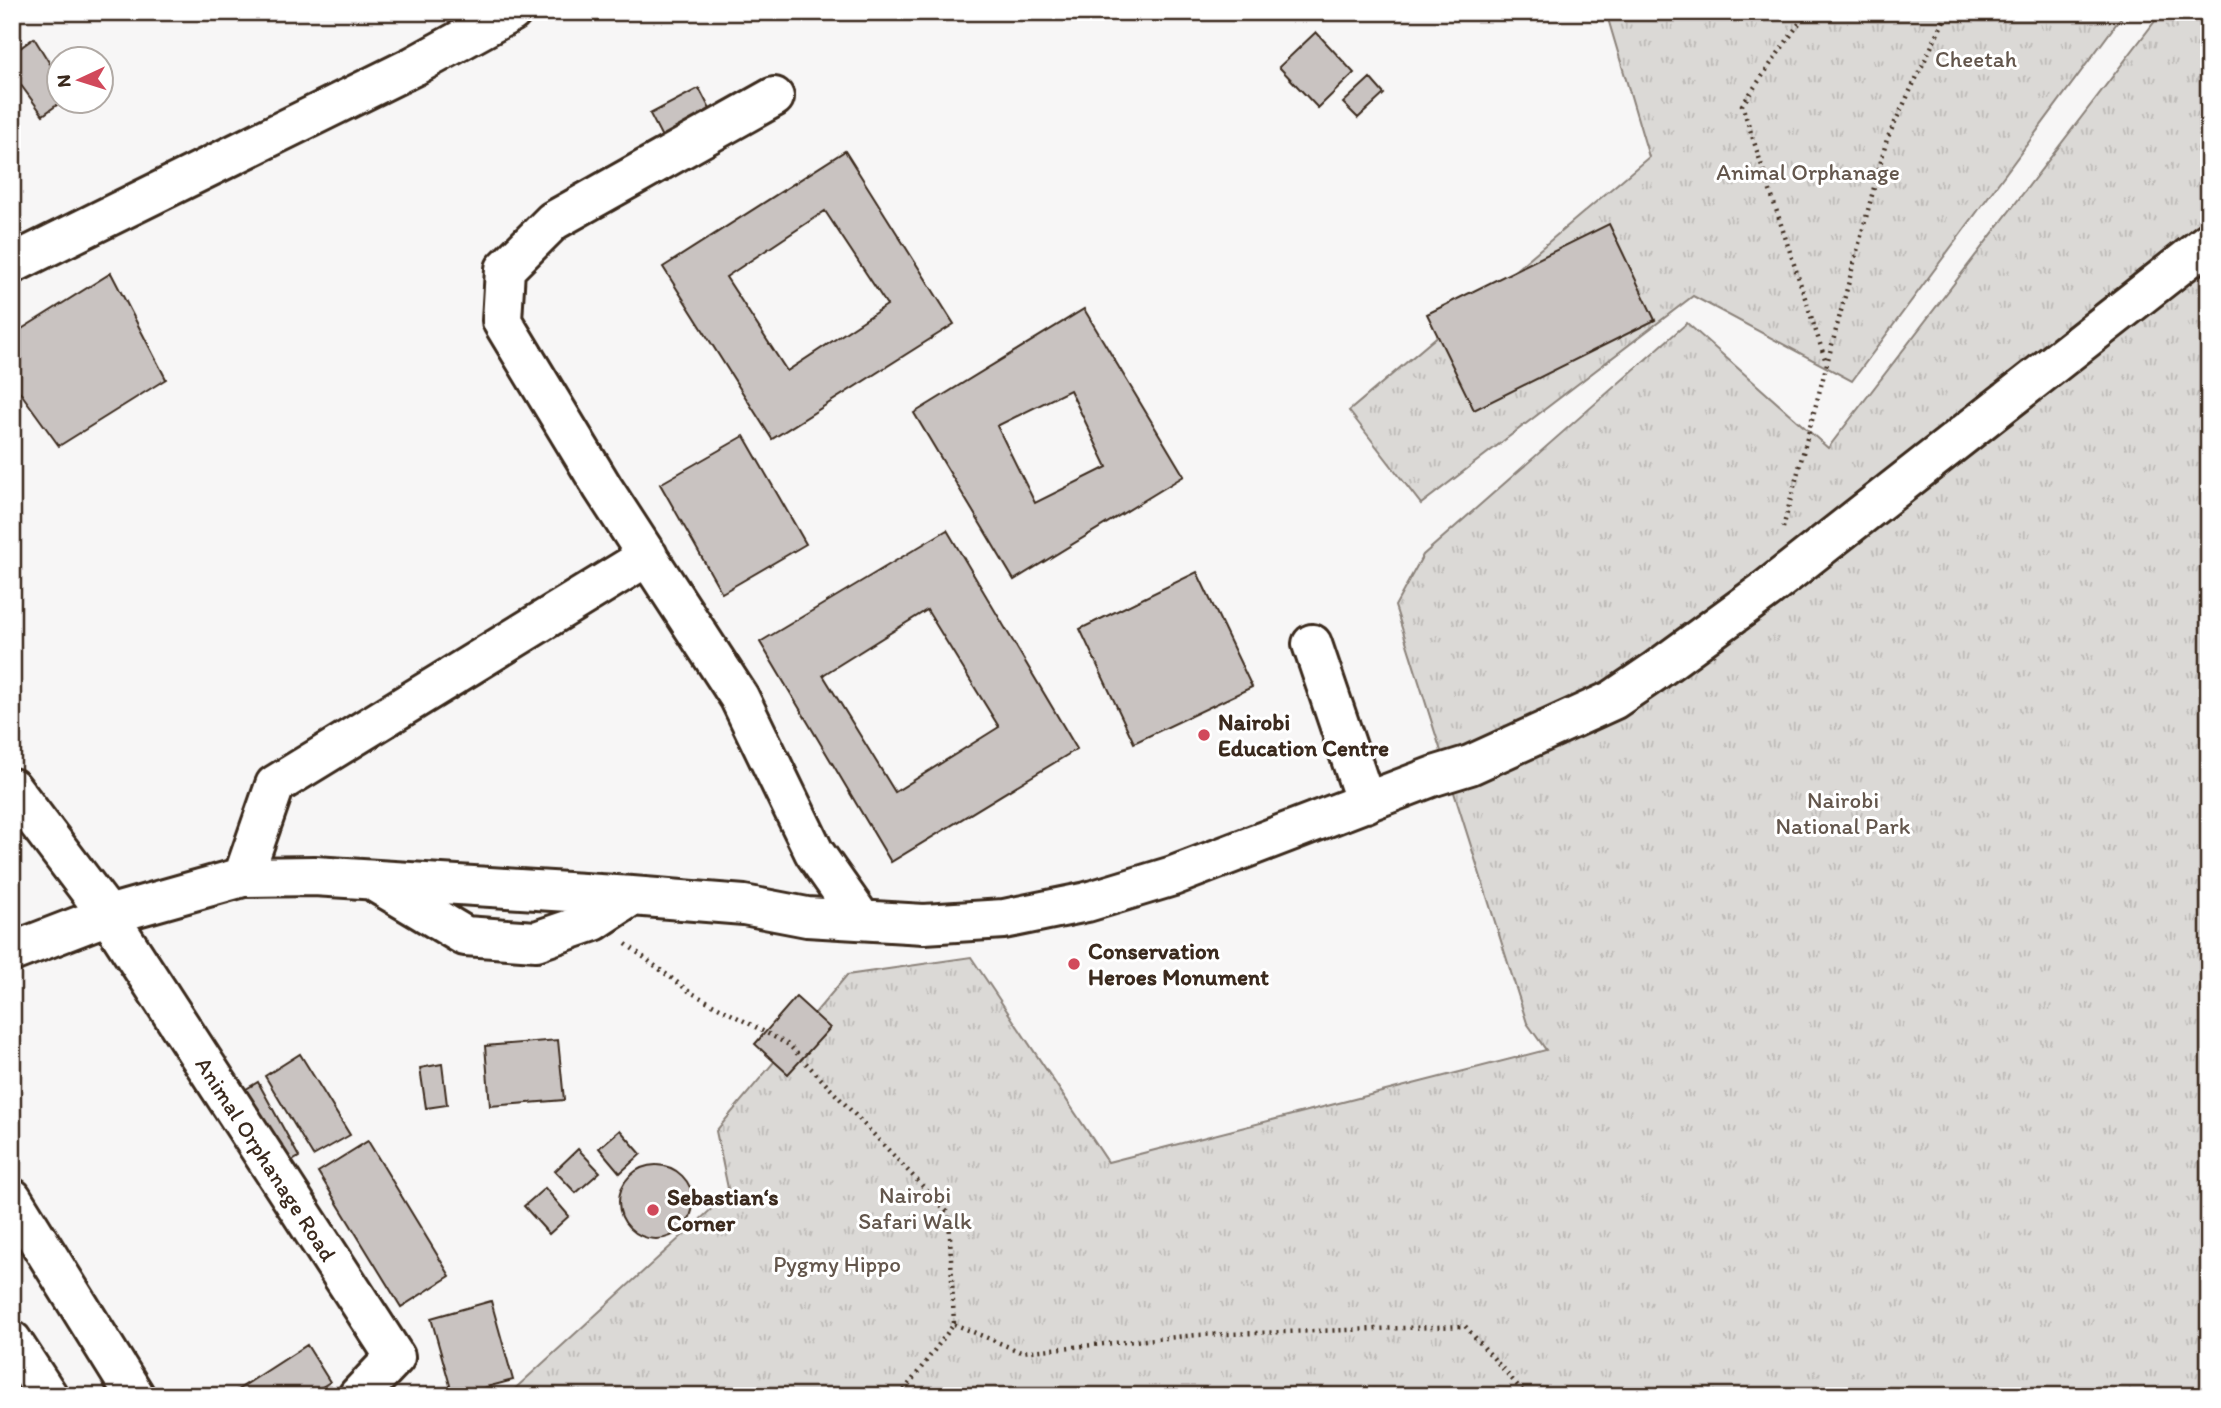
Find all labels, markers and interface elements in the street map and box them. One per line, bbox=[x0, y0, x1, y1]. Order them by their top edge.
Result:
park label: Cheetah bbox=[1935, 45, 2017, 73]
north arrow bbox=[46, 46, 116, 116]
text: N bbox=[52, 74, 75, 88]
park label: Animal Orphanage bbox=[1716, 158, 1900, 186]
place label: Nairobi Education Centre bbox=[1218, 708, 1389, 762]
marker: Nairobi Education Centre bbox=[1196, 727, 1212, 743]
park label: Nairobi National Park bbox=[1776, 786, 1911, 840]
place label: Conservation Heroes Monument bbox=[1088, 937, 1269, 991]
marker: Conservation Heroes Monument bbox=[1066, 956, 1082, 972]
street label: Animal Orphanage Road bbox=[189, 1052, 343, 1267]
park label: Nairobi Safari Walk bbox=[858, 1181, 972, 1235]
place label: Sebastian‘s Corner bbox=[667, 1183, 779, 1237]
marker: Sebastian‘s Corner bbox=[645, 1202, 661, 1218]
park label: Pygmy Hippo bbox=[773, 1250, 901, 1278]

